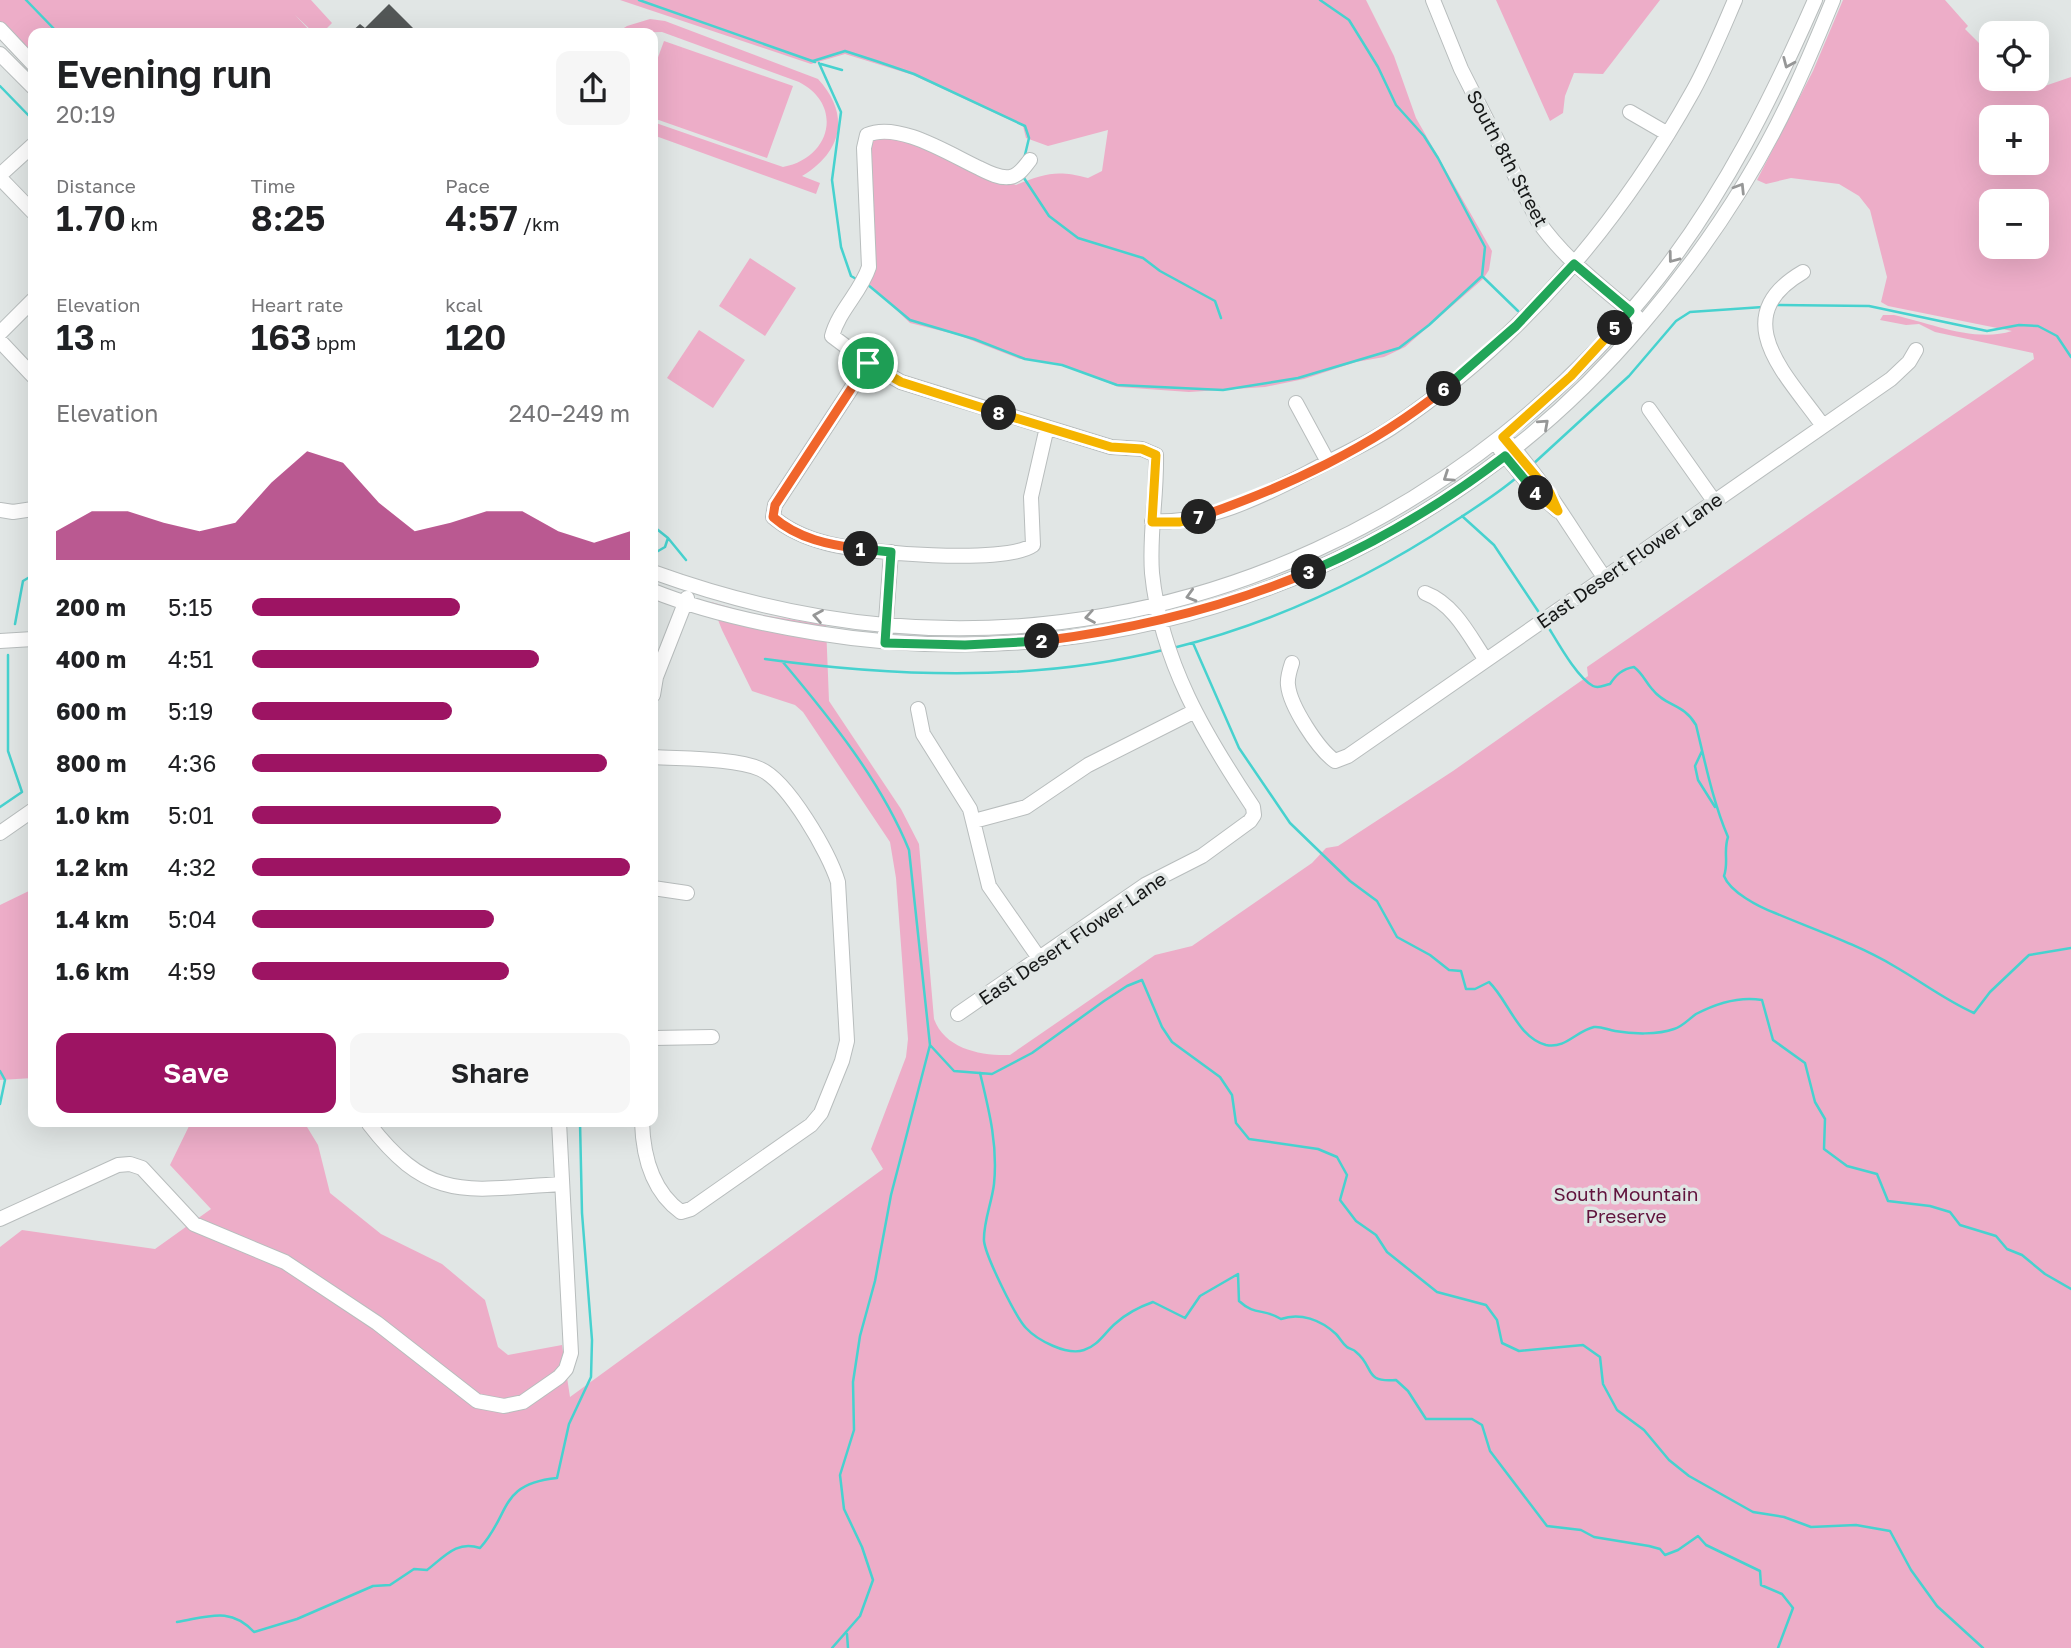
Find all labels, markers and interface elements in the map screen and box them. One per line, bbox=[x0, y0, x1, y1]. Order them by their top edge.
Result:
map controls bbox=[1979, 21, 2049, 259]
button: locate bbox=[1979, 21, 2049, 91]
text: Evening run bbox=[56, 51, 272, 96]
button: share bbox=[556, 51, 630, 125]
one-way arrow bbox=[1782, 55, 1796, 68]
street label: South 8th Street bbox=[1462, 86, 1554, 230]
text: 20:19 bbox=[56, 100, 116, 128]
button: + bbox=[1979, 105, 2049, 175]
text: Distance bbox=[56, 174, 136, 197]
text: Time bbox=[251, 174, 295, 197]
text: Pace bbox=[445, 174, 490, 197]
one-way arrow bbox=[1732, 183, 1745, 196]
button: − bbox=[1979, 189, 2049, 259]
text: 1.70 bbox=[56, 197, 126, 239]
text: 8:25 bbox=[251, 197, 325, 239]
text: 4:57 bbox=[445, 197, 518, 239]
text: km bbox=[126, 212, 158, 235]
text: /km bbox=[518, 212, 559, 235]
one-way arrow bbox=[1668, 250, 1681, 263]
text: Elevation bbox=[56, 293, 141, 316]
text: Heart rate bbox=[251, 293, 343, 316]
text: kcal bbox=[445, 293, 483, 316]
pin: 5 bbox=[1598, 310, 1632, 346]
text: 13 bbox=[56, 316, 95, 358]
text: 163 bbox=[251, 316, 311, 358]
text: 120 bbox=[445, 316, 506, 358]
text: 5 bbox=[1609, 316, 1620, 339]
text: m bbox=[95, 331, 116, 354]
text: bpm bbox=[311, 331, 356, 354]
pin bbox=[838, 333, 898, 393]
icon: arrive bbox=[849, 344, 887, 382]
pin: 6 bbox=[1426, 372, 1462, 406]
text: 6 bbox=[1437, 377, 1450, 400]
pin: 8 bbox=[982, 396, 1016, 430]
text: Elevation bbox=[56, 399, 158, 427]
text: 240–249 m bbox=[509, 399, 630, 427]
text: 8 bbox=[992, 401, 1005, 424]
one-way arrow bbox=[1536, 420, 1549, 432]
one-way arrow bbox=[1443, 469, 1456, 481]
pin: 4 bbox=[1518, 476, 1554, 510]
text: 4 bbox=[1530, 481, 1541, 504]
street label: East Desert Flower Lane bbox=[1532, 487, 1726, 633]
pin: 7 bbox=[1182, 500, 1216, 534]
text: 7 bbox=[1193, 505, 1204, 528]
pin: 1 bbox=[844, 532, 878, 566]
text: 1 bbox=[856, 537, 865, 560]
pin: 3 bbox=[1292, 554, 1326, 590]
text: 3 bbox=[1303, 560, 1314, 583]
one-way arrow bbox=[1186, 587, 1198, 602]
text: 200 m bbox=[56, 593, 126, 621]
text: 5:15 bbox=[168, 593, 213, 621]
one-way arrow bbox=[812, 609, 824, 624]
one-way arrow bbox=[1084, 609, 1096, 624]
pin: 2 bbox=[1024, 624, 1060, 658]
text: 2 bbox=[1036, 629, 1047, 652]
text: 400 m bbox=[56, 645, 126, 673]
text: 4:51 bbox=[168, 645, 213, 673]
text: 600 m bbox=[56, 697, 126, 725]
text: 5:19 bbox=[168, 697, 213, 725]
text: 800 m bbox=[56, 749, 127, 777]
text: 4:36 bbox=[168, 749, 216, 777]
text: 1.0 km bbox=[56, 801, 129, 829]
text: 5:01 bbox=[168, 801, 214, 829]
text: 1.2 km bbox=[56, 853, 128, 881]
text: 4:32 bbox=[168, 853, 216, 881]
street label: East Desert Flower Lane bbox=[974, 867, 1170, 1009]
text: 1.4 km bbox=[56, 905, 129, 933]
text: 5:04 bbox=[168, 905, 217, 933]
text: 1.6 km bbox=[56, 957, 129, 985]
text: 4:59 bbox=[168, 957, 216, 985]
button: Save bbox=[56, 1033, 336, 1113]
button: Share bbox=[350, 1033, 630, 1113]
park label: South Mountain Preserve bbox=[1554, 1182, 1698, 1227]

